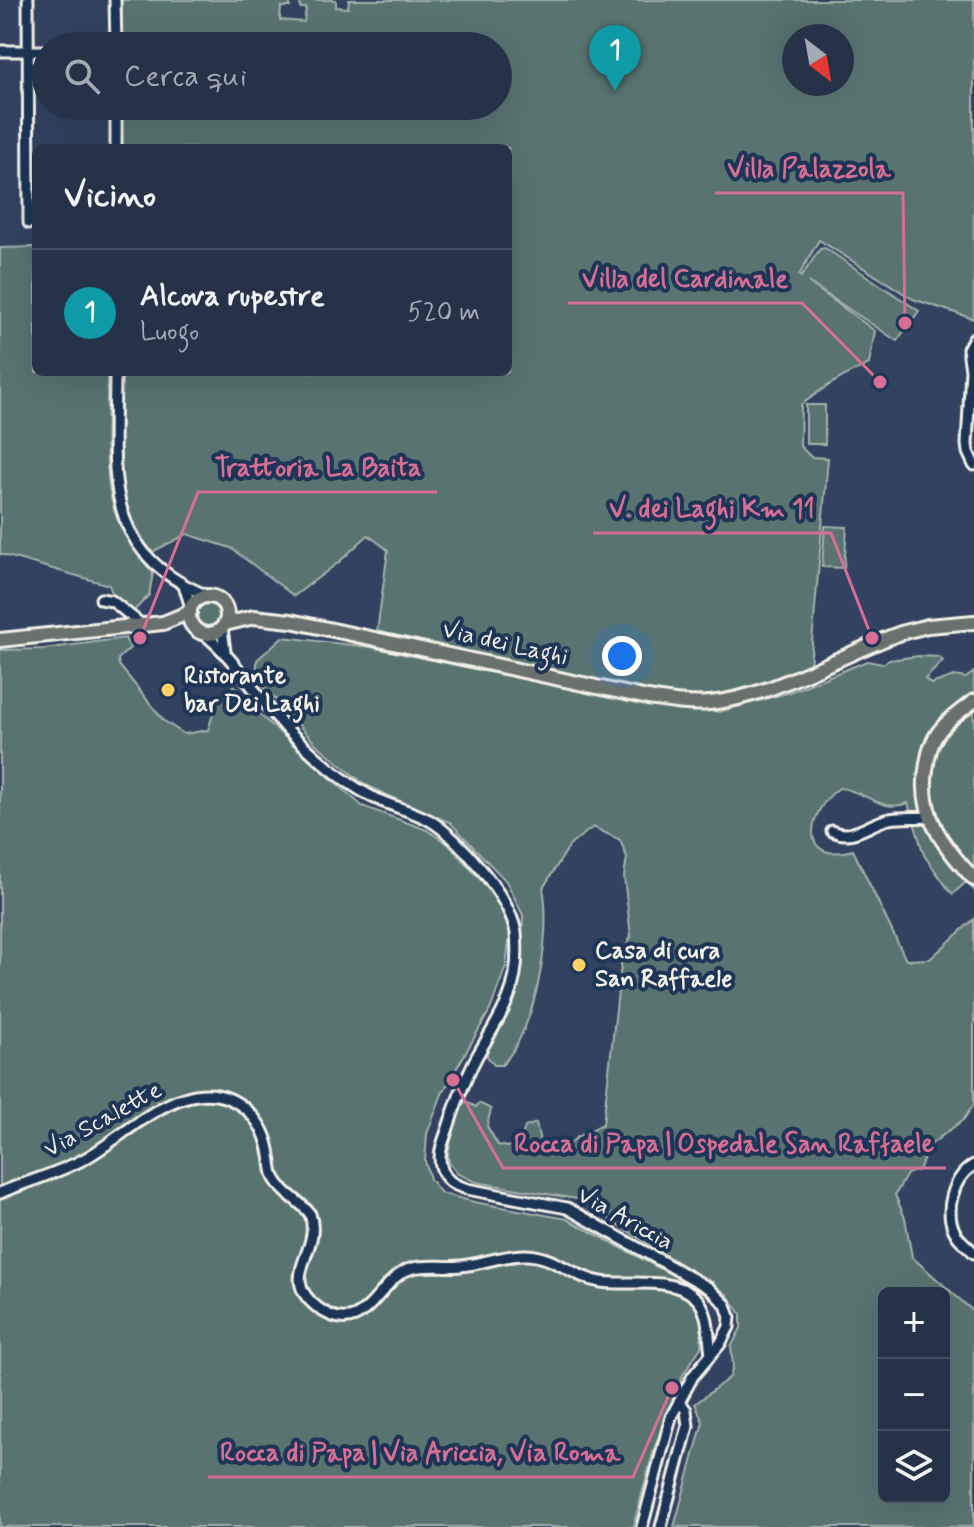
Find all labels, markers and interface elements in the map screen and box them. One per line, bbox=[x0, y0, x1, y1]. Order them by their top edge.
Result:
north arrow bbox=[782, 24, 854, 96]
pin: 1 bbox=[589, 25, 641, 91]
search box bbox=[32, 32, 512, 120]
icon: search bbox=[60, 54, 104, 98]
text: Cerca qui bbox=[124, 57, 247, 96]
callout: Villa Palazzola bbox=[715, 143, 903, 193]
text: Villa Palazzola bbox=[727, 153, 892, 187]
text: Vicino bbox=[64, 174, 156, 219]
callout: Villa del Cardinale bbox=[568, 253, 802, 303]
text: Villa del Cardinale bbox=[582, 263, 788, 297]
text: Alcova rupestre bbox=[140, 277, 325, 316]
text: 1 bbox=[84, 296, 96, 330]
text: 520 m bbox=[407, 296, 480, 330]
text: Luogo bbox=[140, 316, 199, 350]
callout: Trattoria La Baita bbox=[198, 442, 437, 492]
text: Trattoria La Baita bbox=[215, 452, 421, 486]
callout: V. dei Laghi Km 11 bbox=[593, 483, 831, 533]
text: V. dei Laghi Km 11 bbox=[609, 493, 815, 530]
street label: Via dei Laghi bbox=[438, 614, 571, 676]
your location bbox=[602, 636, 642, 676]
place label: Ristorante bar Dei Laghi bbox=[184, 661, 320, 723]
marker: Ristorante bar Dei Laghi bbox=[159, 681, 177, 699]
place label: Casa di cura San Raffaele bbox=[595, 936, 732, 995]
marker: Casa di cura San Raffaele bbox=[570, 956, 588, 974]
street label: Via Scalette bbox=[39, 1075, 168, 1165]
callout: Rocca di Papa | Ospedale San Raffaele bbox=[503, 1118, 946, 1168]
text: Rocca di Papa | Ospedale San Raffaele bbox=[514, 1128, 934, 1162]
street label: Via Ariccia bbox=[572, 1180, 678, 1258]
map controls bbox=[878, 1287, 950, 1503]
button: + bbox=[878, 1287, 950, 1359]
button: − bbox=[878, 1359, 950, 1431]
callout: Rocca di Papa | Via Ariccia, Via Roma bbox=[208, 1427, 633, 1477]
button: layers bbox=[878, 1431, 950, 1503]
text: Rocca di Papa | Via Ariccia, Via Roma bbox=[220, 1437, 621, 1471]

